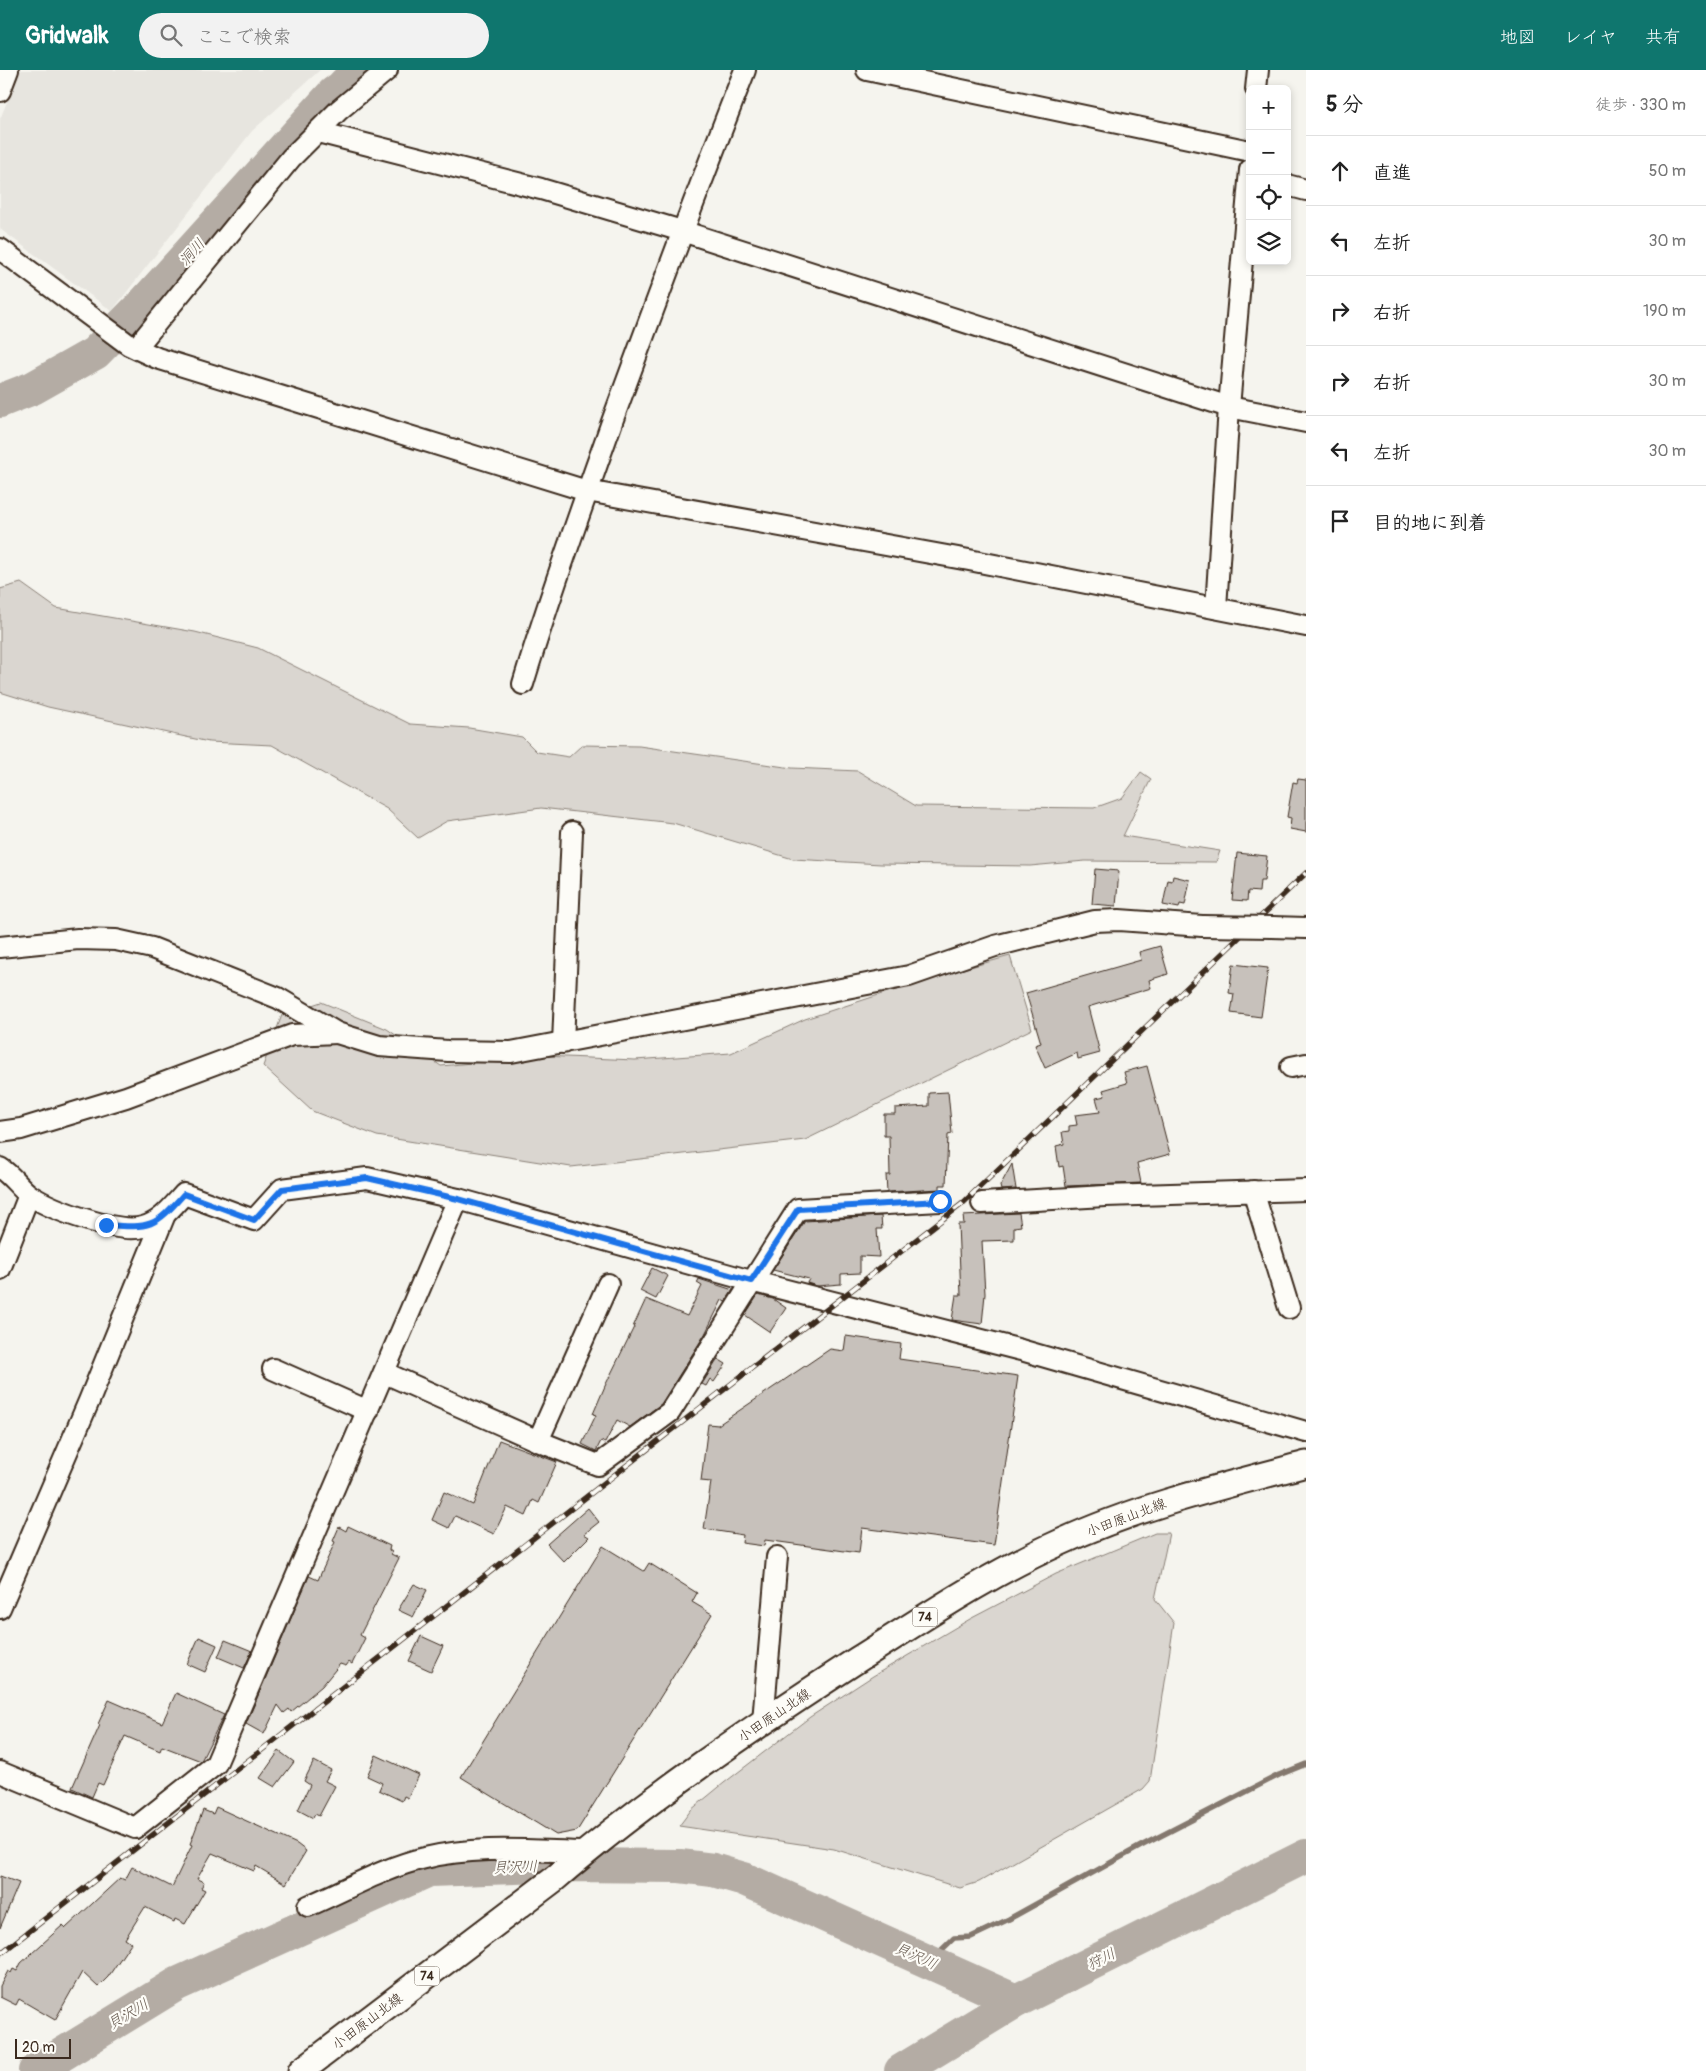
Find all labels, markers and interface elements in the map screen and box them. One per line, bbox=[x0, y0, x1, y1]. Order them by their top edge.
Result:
search box bbox=[139, 13, 489, 58]
text: Gridwalk bbox=[25, 21, 109, 50]
icon: search bbox=[157, 21, 185, 49]
text: ここで検索 bbox=[197, 25, 292, 49]
text: 地図 bbox=[1500, 26, 1536, 49]
text: レイヤ bbox=[1564, 26, 1617, 49]
text: 共有 bbox=[1645, 26, 1681, 49]
map controls bbox=[1246, 85, 1291, 265]
button: + bbox=[1246, 85, 1291, 130]
text: 5 分 bbox=[1326, 91, 1363, 118]
text: 徒歩 · 330 m bbox=[1595, 95, 1686, 115]
button: − bbox=[1246, 130, 1291, 175]
icon: ahead bbox=[1326, 157, 1354, 185]
text: 直進 bbox=[1373, 161, 1411, 185]
text: 50 m bbox=[1649, 161, 1686, 181]
button: locate bbox=[1246, 175, 1291, 220]
button: layers bbox=[1246, 220, 1291, 265]
icon: left bbox=[1326, 227, 1354, 255]
text: 左折 bbox=[1373, 231, 1411, 255]
text: 30 m bbox=[1648, 231, 1686, 251]
water label: 洞川 bbox=[175, 235, 209, 270]
icon: right bbox=[1326, 297, 1354, 325]
text: 右折 bbox=[1373, 301, 1411, 325]
text: 190 m bbox=[1643, 301, 1686, 321]
icon: right bbox=[1326, 367, 1354, 395]
text: 右折 bbox=[1373, 371, 1411, 395]
text: 30 m bbox=[1648, 371, 1686, 391]
icon: left bbox=[1326, 437, 1354, 465]
text: 左折 bbox=[1373, 441, 1411, 465]
text: 30 m bbox=[1648, 441, 1686, 461]
icon: arrive bbox=[1326, 507, 1354, 535]
text: 目的地に到着 bbox=[1373, 511, 1487, 535]
route start bbox=[929, 1190, 952, 1213]
route end bbox=[95, 1214, 118, 1237]
street label: 小田原山北線 bbox=[1084, 1494, 1168, 1540]
road number: 74 bbox=[912, 1608, 938, 1626]
street label: 小田原山北線 bbox=[735, 1685, 814, 1746]
water label: 貝沢川 bbox=[492, 1857, 538, 1878]
water label: 貝沢川 bbox=[891, 1939, 940, 1974]
water label: 狩川 bbox=[1084, 1944, 1119, 1975]
road number: 74 bbox=[414, 1966, 440, 1985]
street label: 小田原山北線 bbox=[329, 1989, 406, 2053]
water label: 貝沢川 bbox=[104, 1995, 152, 2034]
scale bar bbox=[15, 2036, 71, 2059]
text: 20 m bbox=[22, 2039, 55, 2056]

